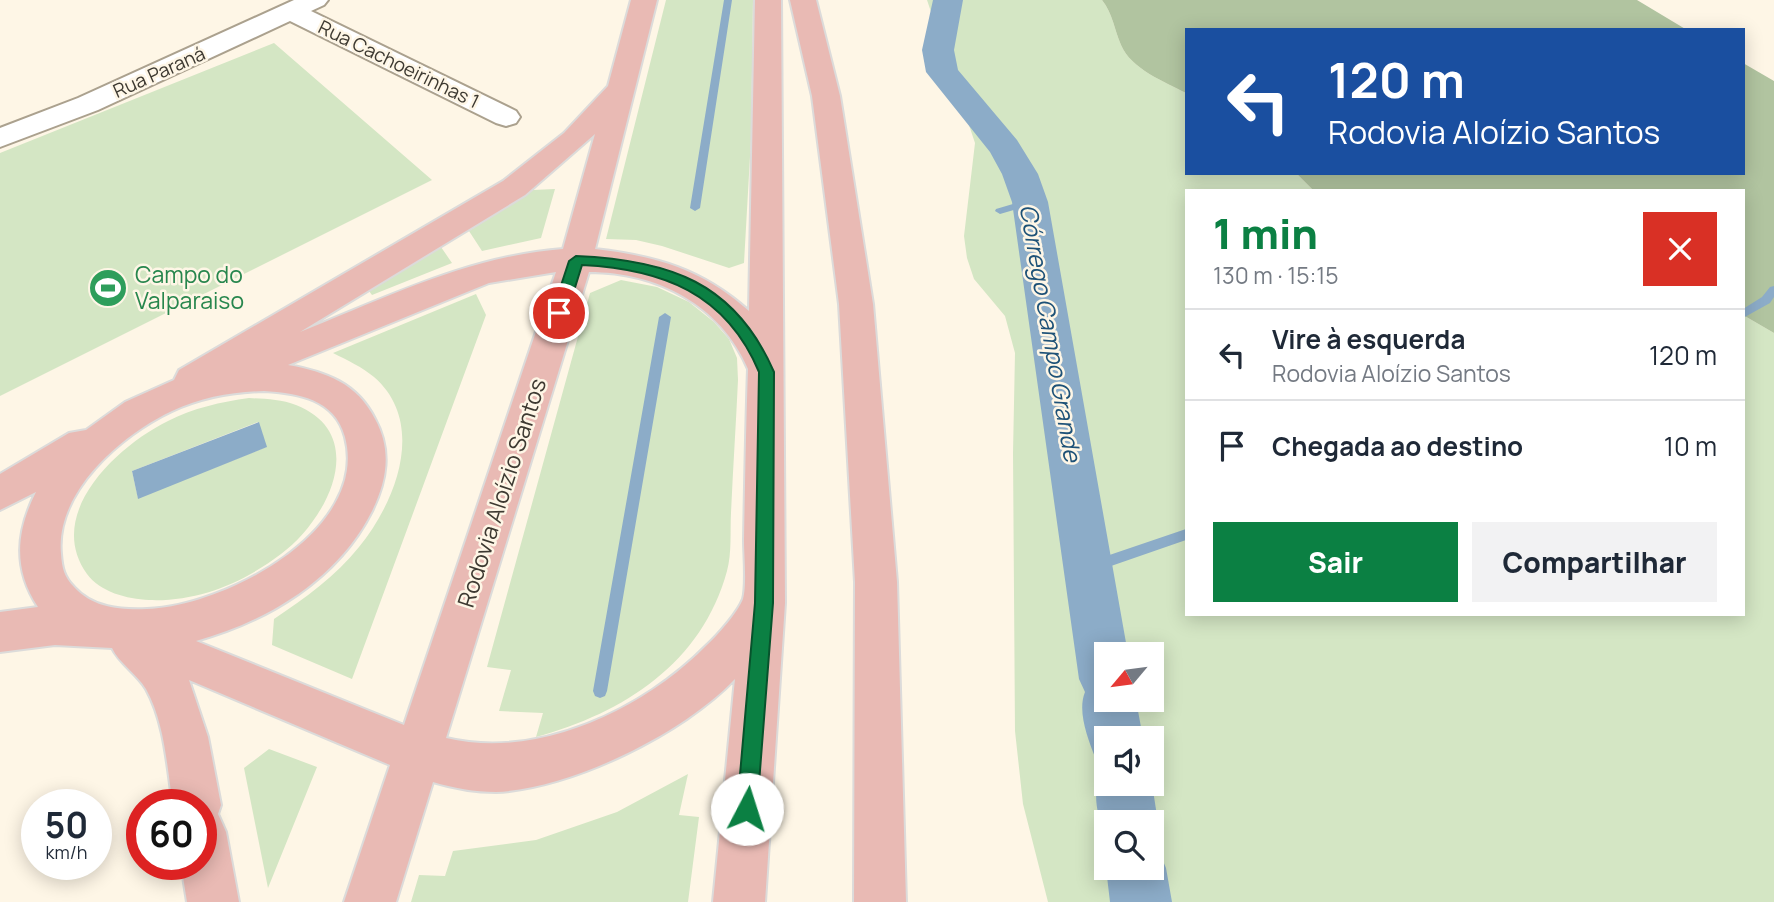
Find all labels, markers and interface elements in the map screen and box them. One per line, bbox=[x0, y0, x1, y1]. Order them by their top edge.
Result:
street label: Rua Cachoeirinhas 1 bbox=[314, 14, 484, 114]
street label: Rua Paraná bbox=[109, 40, 209, 104]
text: 120 m bbox=[1328, 46, 1465, 113]
icon: left bbox=[1213, 56, 1304, 147]
text: Rodovia Aloízio Santos bbox=[1328, 110, 1660, 154]
water label: Córrego Campo Grande bbox=[1013, 202, 1091, 466]
text: 1 min bbox=[1213, 204, 1318, 262]
button: close bbox=[1643, 212, 1717, 286]
place label: Campo do Valparaiso bbox=[135, 258, 244, 316]
text: 130 m · 15:15 bbox=[1213, 259, 1339, 291]
sports icon: Campo do Valparaiso bbox=[87, 267, 129, 309]
pin bbox=[529, 283, 589, 343]
icon: arrive bbox=[540, 294, 578, 332]
text: Vire à esquerda bbox=[1272, 321, 1465, 357]
icon: left bbox=[1213, 336, 1251, 374]
text: 120 m bbox=[1649, 337, 1717, 373]
text: Rodovia Aloízio Santos bbox=[1272, 357, 1511, 389]
street label: Rodovia Aloízio Santos bbox=[449, 374, 553, 611]
icon: arrive bbox=[1213, 427, 1251, 465]
text: Chegada ao destino bbox=[1272, 428, 1523, 464]
text: 10 m bbox=[1664, 428, 1717, 464]
button: Sair bbox=[1213, 522, 1458, 602]
button: Compartilhar bbox=[1472, 522, 1717, 602]
north arrow bbox=[1094, 642, 1164, 712]
map controls bbox=[1094, 642, 1164, 880]
button: sound bbox=[1094, 726, 1164, 796]
position arrow bbox=[710, 772, 784, 846]
speed limit sign: 60 bbox=[126, 789, 217, 880]
text: 50 bbox=[45, 801, 88, 849]
button: search bbox=[1094, 810, 1164, 880]
text: km/h bbox=[46, 840, 87, 864]

